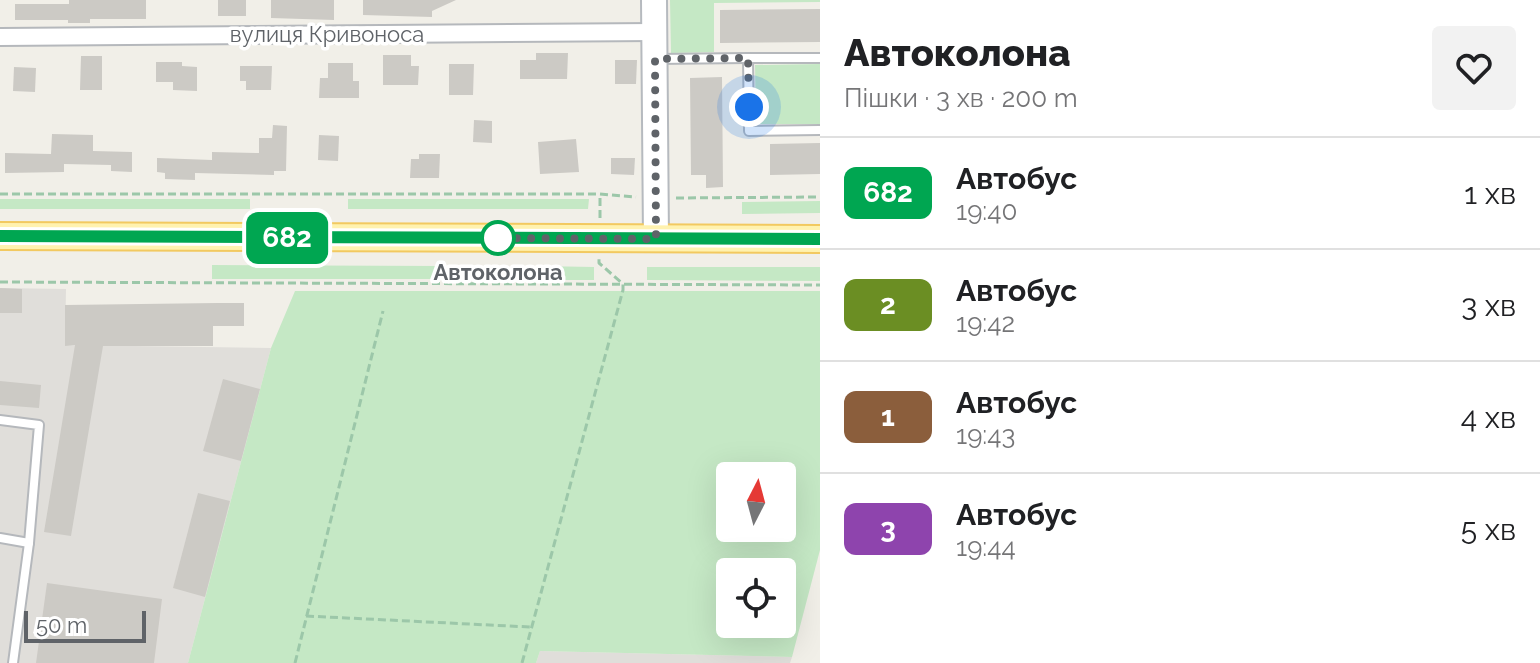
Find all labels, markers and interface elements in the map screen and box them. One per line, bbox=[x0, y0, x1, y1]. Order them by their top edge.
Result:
street label: вулиця Кривоноса bbox=[230, 21, 424, 47]
button: heart bbox=[1432, 26, 1516, 110]
text: Автоколона bbox=[844, 30, 1070, 75]
text: Пішки · 3 хв · 200 m bbox=[844, 83, 1078, 113]
your location bbox=[729, 87, 769, 127]
text: Автобус bbox=[956, 161, 1077, 196]
text: 682 bbox=[863, 176, 913, 209]
text: 1 хв bbox=[1464, 176, 1516, 211]
text: 19:40 bbox=[956, 196, 1017, 226]
line badge: 682 bbox=[241, 212, 333, 264]
text: 682 bbox=[262, 221, 312, 254]
marker: Автоколона bbox=[481, 221, 515, 255]
place label: Автоколона bbox=[433, 259, 563, 285]
text: Автобус bbox=[956, 273, 1077, 308]
text: 2 bbox=[880, 288, 896, 321]
text: 3 хв bbox=[1461, 288, 1516, 323]
text: 19:42 bbox=[956, 308, 1015, 338]
text: Автобус bbox=[956, 385, 1077, 420]
text: 1 bbox=[881, 400, 895, 433]
text: 4 хв bbox=[1461, 400, 1516, 435]
text: 19:43 bbox=[956, 420, 1015, 450]
north arrow bbox=[716, 462, 796, 542]
map controls bbox=[716, 462, 796, 638]
text: Автобус bbox=[956, 497, 1077, 532]
text: 3 bbox=[880, 512, 896, 545]
text: 5 хв bbox=[1461, 512, 1516, 547]
text: 19:44 bbox=[956, 532, 1016, 562]
button: locate bbox=[716, 558, 796, 638]
scale bar bbox=[24, 607, 146, 643]
text: 50 m bbox=[36, 612, 87, 638]

